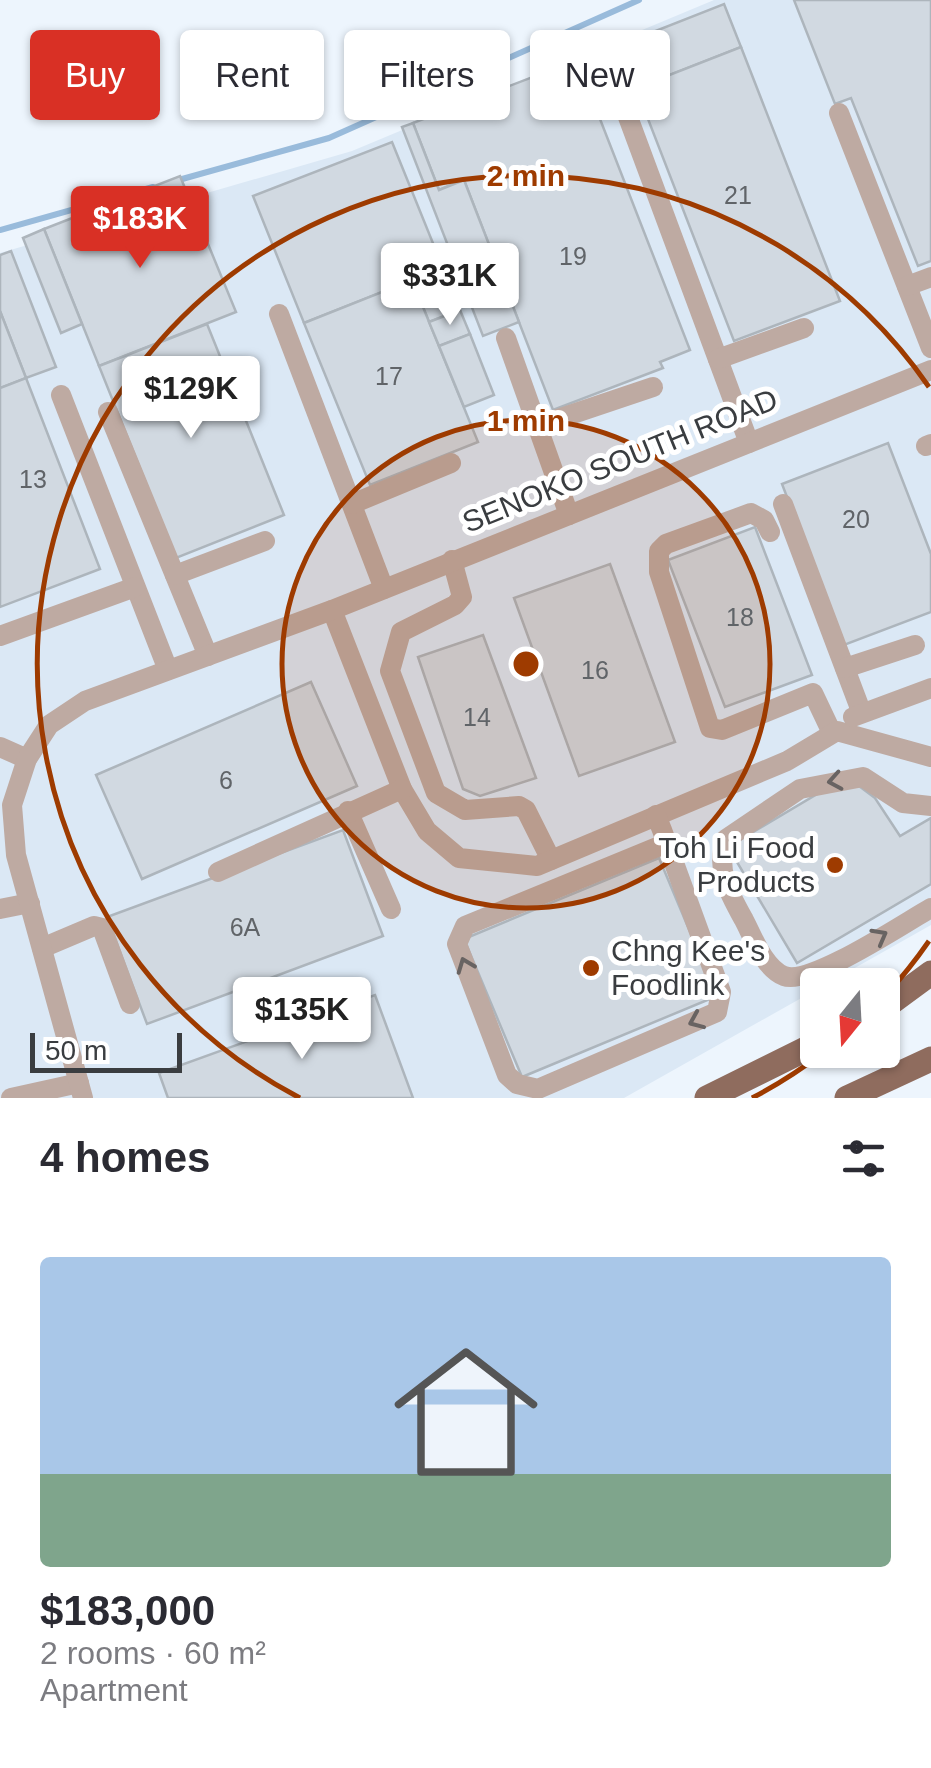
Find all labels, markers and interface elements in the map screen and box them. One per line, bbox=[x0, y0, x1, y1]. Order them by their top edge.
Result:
chip: Buy bbox=[30, 30, 160, 120]
chip: Rent bbox=[180, 30, 324, 120]
chip: Filters bbox=[344, 30, 510, 120]
chip: New bbox=[530, 30, 670, 120]
text: 2 min bbox=[487, 159, 565, 192]
house number: 21 bbox=[724, 181, 752, 209]
pin: $183K bbox=[70, 186, 210, 271]
text: $183K bbox=[93, 200, 187, 236]
house number: 19 bbox=[559, 242, 587, 270]
pin: $331K bbox=[380, 243, 520, 328]
text: $331K bbox=[403, 257, 497, 293]
pin: $129K bbox=[121, 356, 261, 441]
house number: 17 bbox=[375, 362, 403, 390]
text: $129K bbox=[144, 370, 238, 406]
street label: SENOKO SOUTH ROAD bbox=[458, 382, 782, 539]
text: 1 min bbox=[487, 404, 565, 437]
house number: 13 bbox=[19, 465, 47, 493]
house number: 20 bbox=[842, 505, 870, 533]
house number: 18 bbox=[726, 603, 754, 631]
centre of rings bbox=[508, 646, 544, 682]
house number: 16 bbox=[581, 656, 609, 684]
house number: 14 bbox=[463, 703, 491, 731]
house number: 6 bbox=[219, 766, 233, 794]
one-way arrow bbox=[827, 770, 843, 791]
place label: Toh Li Food Products bbox=[658, 831, 815, 898]
marker: Toh Li Food Products bbox=[824, 854, 846, 876]
house number: 6A bbox=[230, 913, 261, 941]
one-way arrow bbox=[869, 929, 887, 949]
place label: Chng Kee's Foodlink bbox=[611, 934, 765, 1001]
one-way arrow bbox=[457, 957, 477, 975]
marker: Chng Kee's Foodlink bbox=[580, 957, 602, 979]
north arrow bbox=[800, 968, 900, 1068]
map controls bbox=[800, 968, 900, 1068]
pin: $135K bbox=[232, 977, 372, 1062]
text: $135K bbox=[255, 991, 349, 1027]
one-way arrow bbox=[688, 1009, 706, 1029]
scale bar bbox=[30, 1028, 182, 1072]
text: 50 m bbox=[45, 1035, 107, 1066]
icon: filters bbox=[836, 1131, 891, 1186]
text: 4 homes bbox=[40, 1134, 210, 1181]
icon: home bbox=[376, 1322, 556, 1502]
text: $183,000 bbox=[40, 1587, 215, 1634]
text: 2 rooms · 60 m² bbox=[40, 1635, 266, 1671]
text: Apartment bbox=[40, 1672, 188, 1708]

